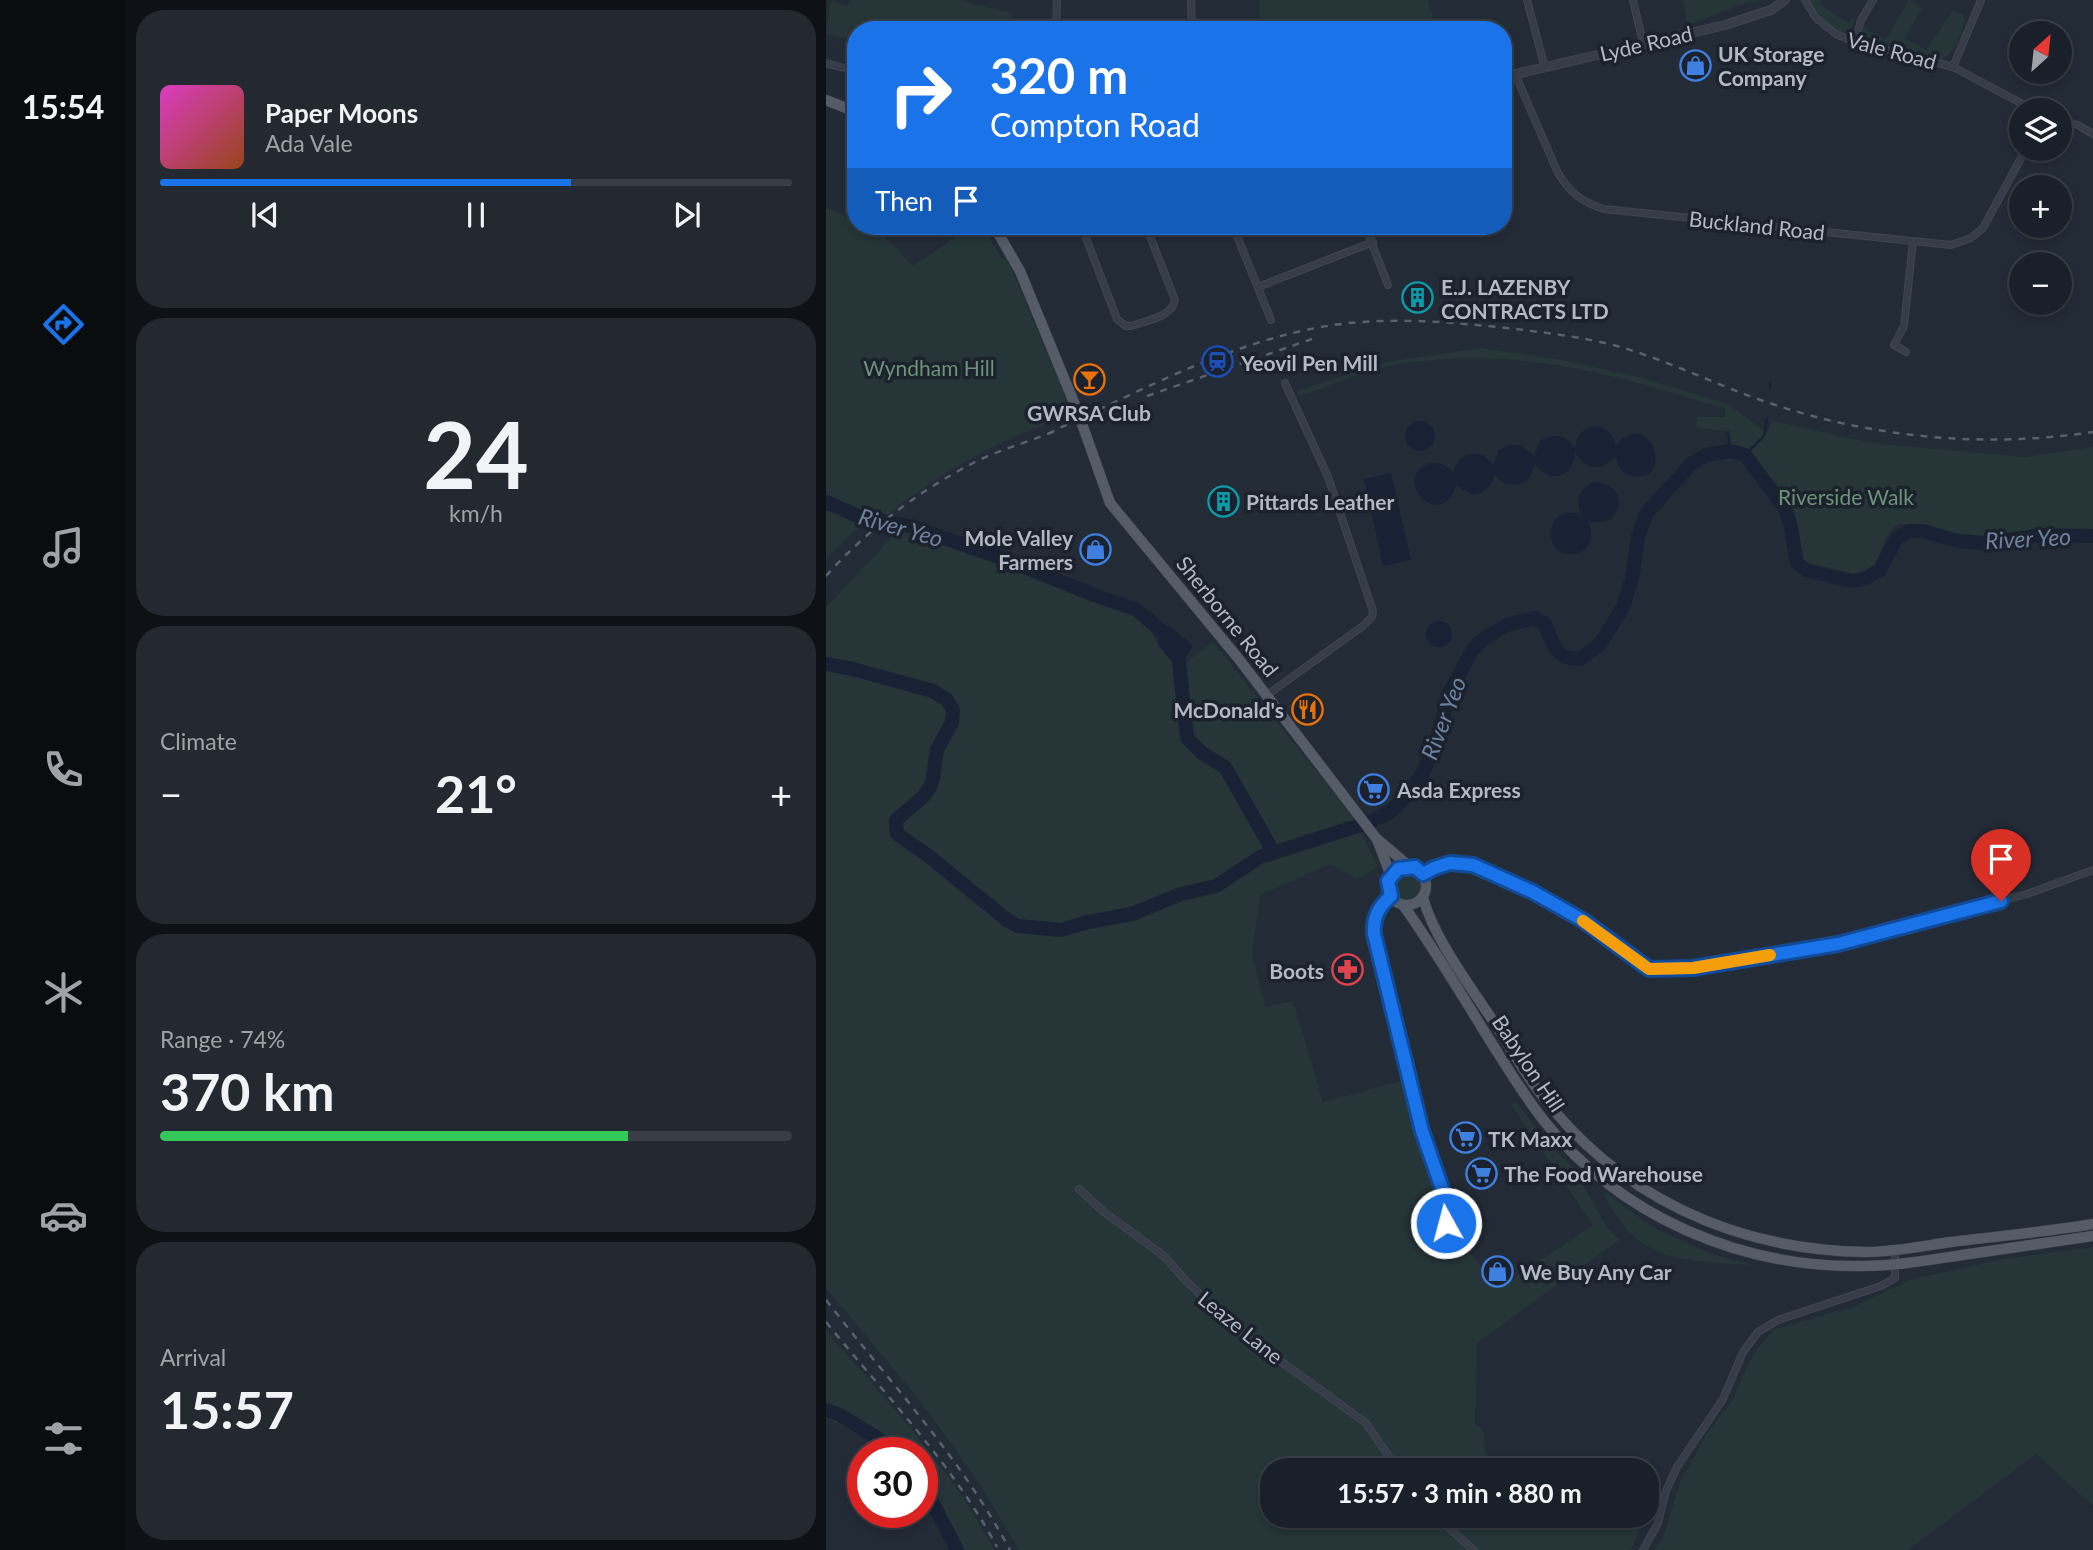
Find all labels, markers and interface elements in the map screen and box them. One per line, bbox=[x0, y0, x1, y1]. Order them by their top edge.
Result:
street label: Lyde Road bbox=[1597, 20, 1695, 66]
north arrow bbox=[2009, 21, 2072, 84]
map controls bbox=[2009, 21, 2072, 315]
street label: Vale Road bbox=[1845, 26, 1939, 74]
place label: UK Storage Company bbox=[1718, 41, 1824, 90]
text: 320 m bbox=[990, 46, 1128, 104]
shop icon: UK Storage Company bbox=[1678, 48, 1712, 82]
icon: right bbox=[875, 49, 966, 140]
text: 15:54 bbox=[22, 87, 104, 126]
text: Paper Moons bbox=[265, 97, 418, 129]
button: layers bbox=[2009, 98, 2072, 161]
text: Compton Road bbox=[990, 105, 1200, 144]
text: Ada Vale bbox=[265, 129, 353, 157]
button: + bbox=[2009, 175, 2072, 238]
icon: arrive bbox=[947, 182, 985, 220]
text: Then bbox=[875, 185, 933, 217]
icon: previous bbox=[246, 196, 284, 234]
icon: pause bbox=[457, 196, 495, 234]
icon: next bbox=[668, 196, 706, 234]
street label: Buckland Road bbox=[1688, 205, 1826, 245]
button: − bbox=[2009, 252, 2072, 315]
place label: E.J. LAZENBY CONTRACTS LTD bbox=[1441, 274, 1609, 323]
building icon: E.J. LAZENBY CONTRACTS LTD bbox=[1401, 281, 1435, 315]
icon: directions bbox=[39, 300, 88, 349]
station icon: Yeovil Pen Mill bbox=[1201, 345, 1235, 379]
place label: Yeovil Pen Mill bbox=[1240, 350, 1378, 375]
park label: Wyndham Hill bbox=[863, 355, 995, 380]
bar icon: GWRSA Club bbox=[1072, 363, 1106, 397]
text: 24 bbox=[423, 399, 529, 508]
place label: GWRSA Club bbox=[1027, 400, 1151, 425]
building icon: Pittards Leather bbox=[1206, 484, 1240, 518]
park label: Riverside Walk bbox=[1778, 484, 1914, 509]
place label: Pittards Leather bbox=[1246, 489, 1394, 514]
text: km/h bbox=[449, 499, 503, 527]
water label: River Yeo bbox=[856, 502, 946, 552]
water label: River Yeo bbox=[1984, 522, 2072, 554]
icon: music bbox=[39, 523, 88, 572]
place label: Mole Valley Farmers bbox=[965, 525, 1074, 574]
shop icon: Mole Valley Farmers bbox=[1079, 532, 1113, 566]
street label: Sherborne Road bbox=[1172, 551, 1284, 681]
water label: River Yeo bbox=[1414, 673, 1472, 763]
restaurant icon: McDonald's bbox=[1290, 692, 1324, 726]
place label: McDonald's bbox=[1173, 697, 1284, 722]
text: Climate bbox=[160, 727, 237, 755]
icon: phone bbox=[39, 745, 88, 794]
text: 21° bbox=[435, 762, 517, 824]
text: − bbox=[160, 771, 182, 817]
text: + bbox=[770, 771, 792, 817]
supermarket icon: Asda Express bbox=[1357, 772, 1391, 806]
place label: Asda Express bbox=[1396, 777, 1521, 802]
pin bbox=[1971, 829, 2031, 901]
icon: arrive bbox=[1982, 840, 2020, 878]
pharmacy icon: Boots bbox=[1330, 953, 1364, 987]
place label: Boots bbox=[1269, 958, 1324, 983]
icon: climate bbox=[39, 968, 88, 1017]
street label: Babylon Hill bbox=[1488, 1010, 1570, 1116]
text: Range · 74% bbox=[160, 1025, 285, 1053]
text: 370 km bbox=[160, 1060, 334, 1122]
supermarket icon: TK Maxx bbox=[1448, 1121, 1482, 1155]
place label: TK Maxx bbox=[1488, 1126, 1572, 1151]
supermarket icon: The Food Warehouse bbox=[1464, 1156, 1498, 1190]
place label: The Food Warehouse bbox=[1504, 1161, 1703, 1186]
position arrow bbox=[1409, 1186, 1483, 1260]
icon: car bbox=[39, 1191, 88, 1240]
shop icon: We Buy Any Car bbox=[1480, 1254, 1514, 1288]
place label: We Buy Any Car bbox=[1520, 1259, 1672, 1284]
street label: Leaze Lane bbox=[1194, 1285, 1288, 1369]
text: Arrival bbox=[160, 1343, 226, 1371]
text: 15:57 bbox=[160, 1378, 294, 1440]
icon: filters bbox=[39, 1414, 88, 1463]
speed limit sign: 30 bbox=[847, 1437, 938, 1528]
text: 15:57 · 3 min · 880 m bbox=[1337, 1477, 1582, 1509]

